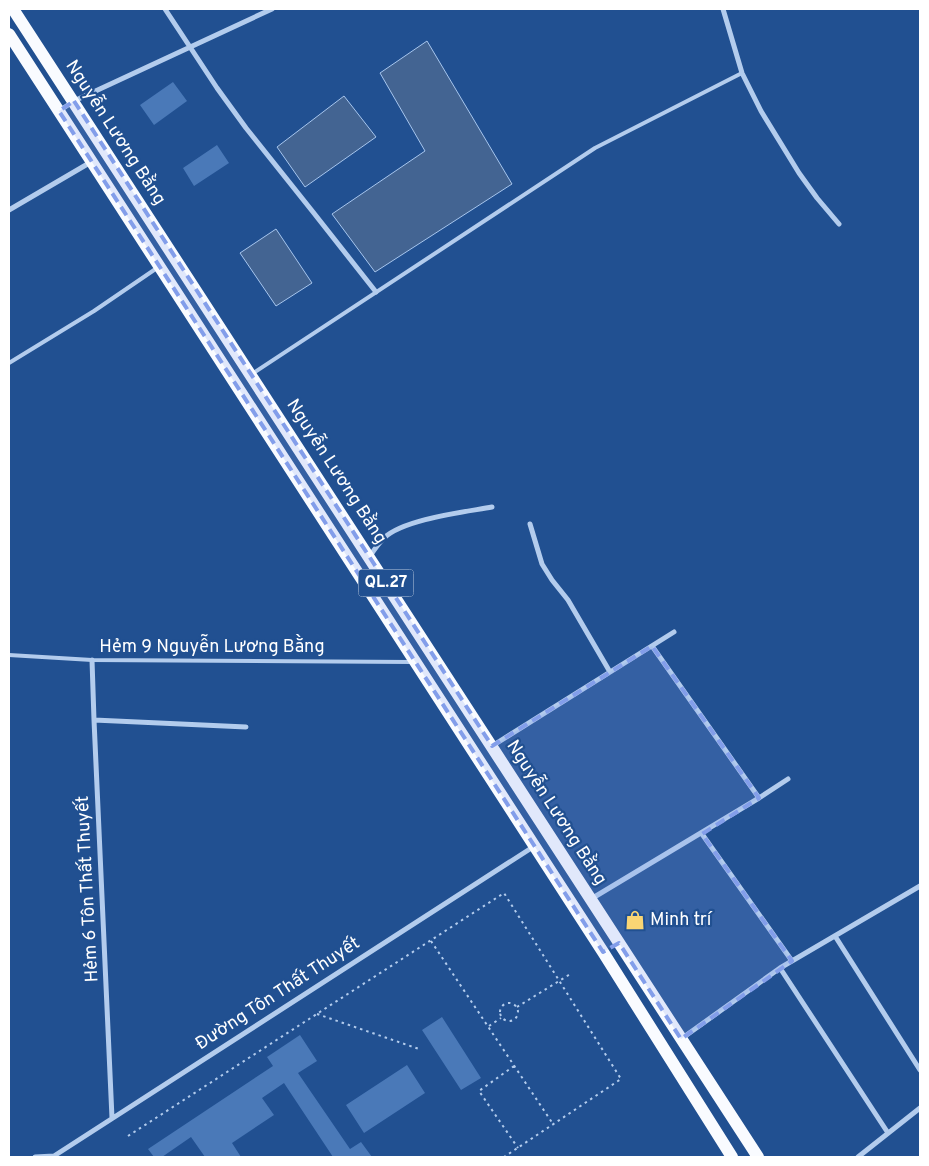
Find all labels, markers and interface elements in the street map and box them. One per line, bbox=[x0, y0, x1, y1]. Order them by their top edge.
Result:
street label: Nguyễn Lương Bằng bbox=[60, 55, 172, 210]
street label: Nguyễn Lương Bằng bbox=[281, 394, 393, 549]
road number: QL.27 bbox=[358, 570, 414, 596]
street label: Hẻm 9 Nguyễn Lương Bằng bbox=[99, 634, 325, 659]
street label: Nguyễn Lương Bằng bbox=[501, 735, 613, 890]
street label: Hẻm 6 Tôn Thất Thuyết bbox=[71, 795, 104, 983]
shop icon: Minh trí bbox=[624, 909, 646, 931]
place label: Minh trí bbox=[650, 909, 713, 932]
street label: Đường Tôn Thất Thuyết bbox=[191, 931, 365, 1056]

